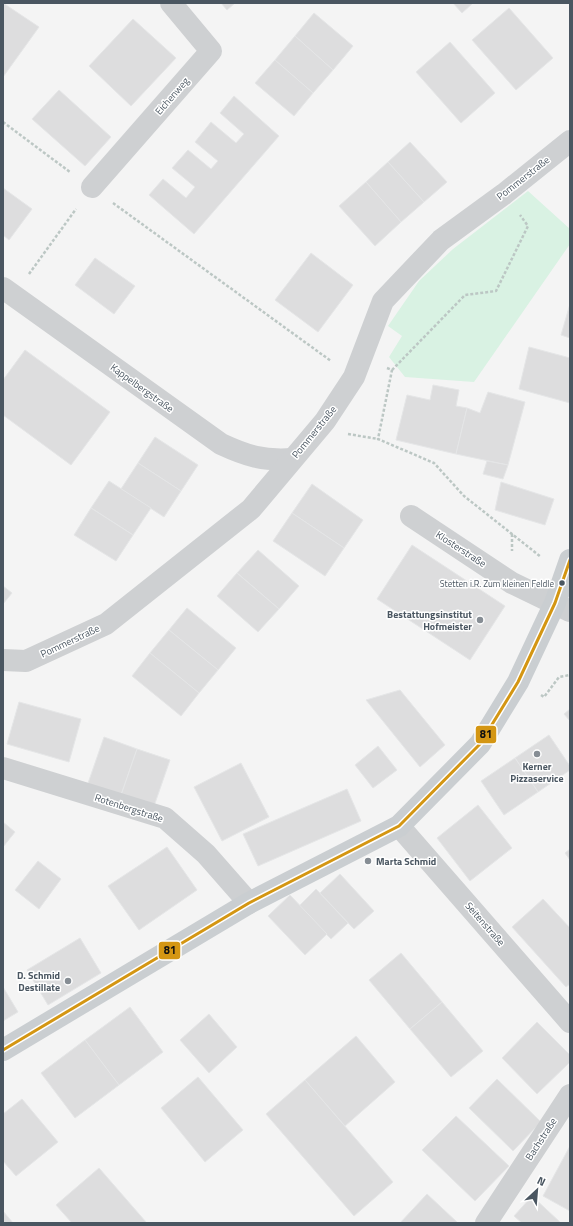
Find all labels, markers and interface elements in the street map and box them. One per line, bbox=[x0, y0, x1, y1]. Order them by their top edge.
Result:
street label: Eichenweg bbox=[151, 74, 193, 118]
street label: Pommerstraße bbox=[493, 152, 553, 204]
street label: Kappelbergstraße bbox=[107, 360, 177, 416]
street label: Pommerstraße bbox=[288, 402, 340, 462]
street label: Klosterstraße bbox=[433, 527, 489, 571]
place label: Stetten i.R. Zum kleinen Feldle bbox=[440, 577, 554, 590]
marker: Stetten i.R. Zum kleinen Feldle bbox=[557, 578, 567, 588]
place label: Bestattungsinstitut Hofmeister bbox=[387, 607, 472, 634]
marker: Bestattungsinstitut Hofmeister bbox=[475, 615, 485, 625]
street label: Pommerstraße bbox=[38, 621, 102, 661]
line badge: 81 bbox=[475, 725, 497, 744]
text: 81 bbox=[480, 726, 492, 742]
marker: Kerner Pizzaservice bbox=[532, 749, 542, 759]
place label: Kerner Pizzaservice bbox=[510, 759, 564, 786]
street label: Rotenbergstraße bbox=[93, 790, 165, 826]
place label: Marta Schmid bbox=[376, 854, 436, 869]
marker: Marta Schmid bbox=[363, 856, 373, 866]
street label: Seitenstraße bbox=[462, 899, 508, 949]
line badge: 81 bbox=[158, 941, 181, 960]
text: 81 bbox=[164, 942, 176, 958]
place label: D. Schmid Destillate bbox=[17, 968, 60, 995]
marker: D. Schmid Destillate bbox=[63, 976, 73, 986]
street label: Bachstraße bbox=[522, 1115, 560, 1163]
north arrow bbox=[517, 1170, 557, 1210]
text: N bbox=[534, 1172, 548, 1190]

